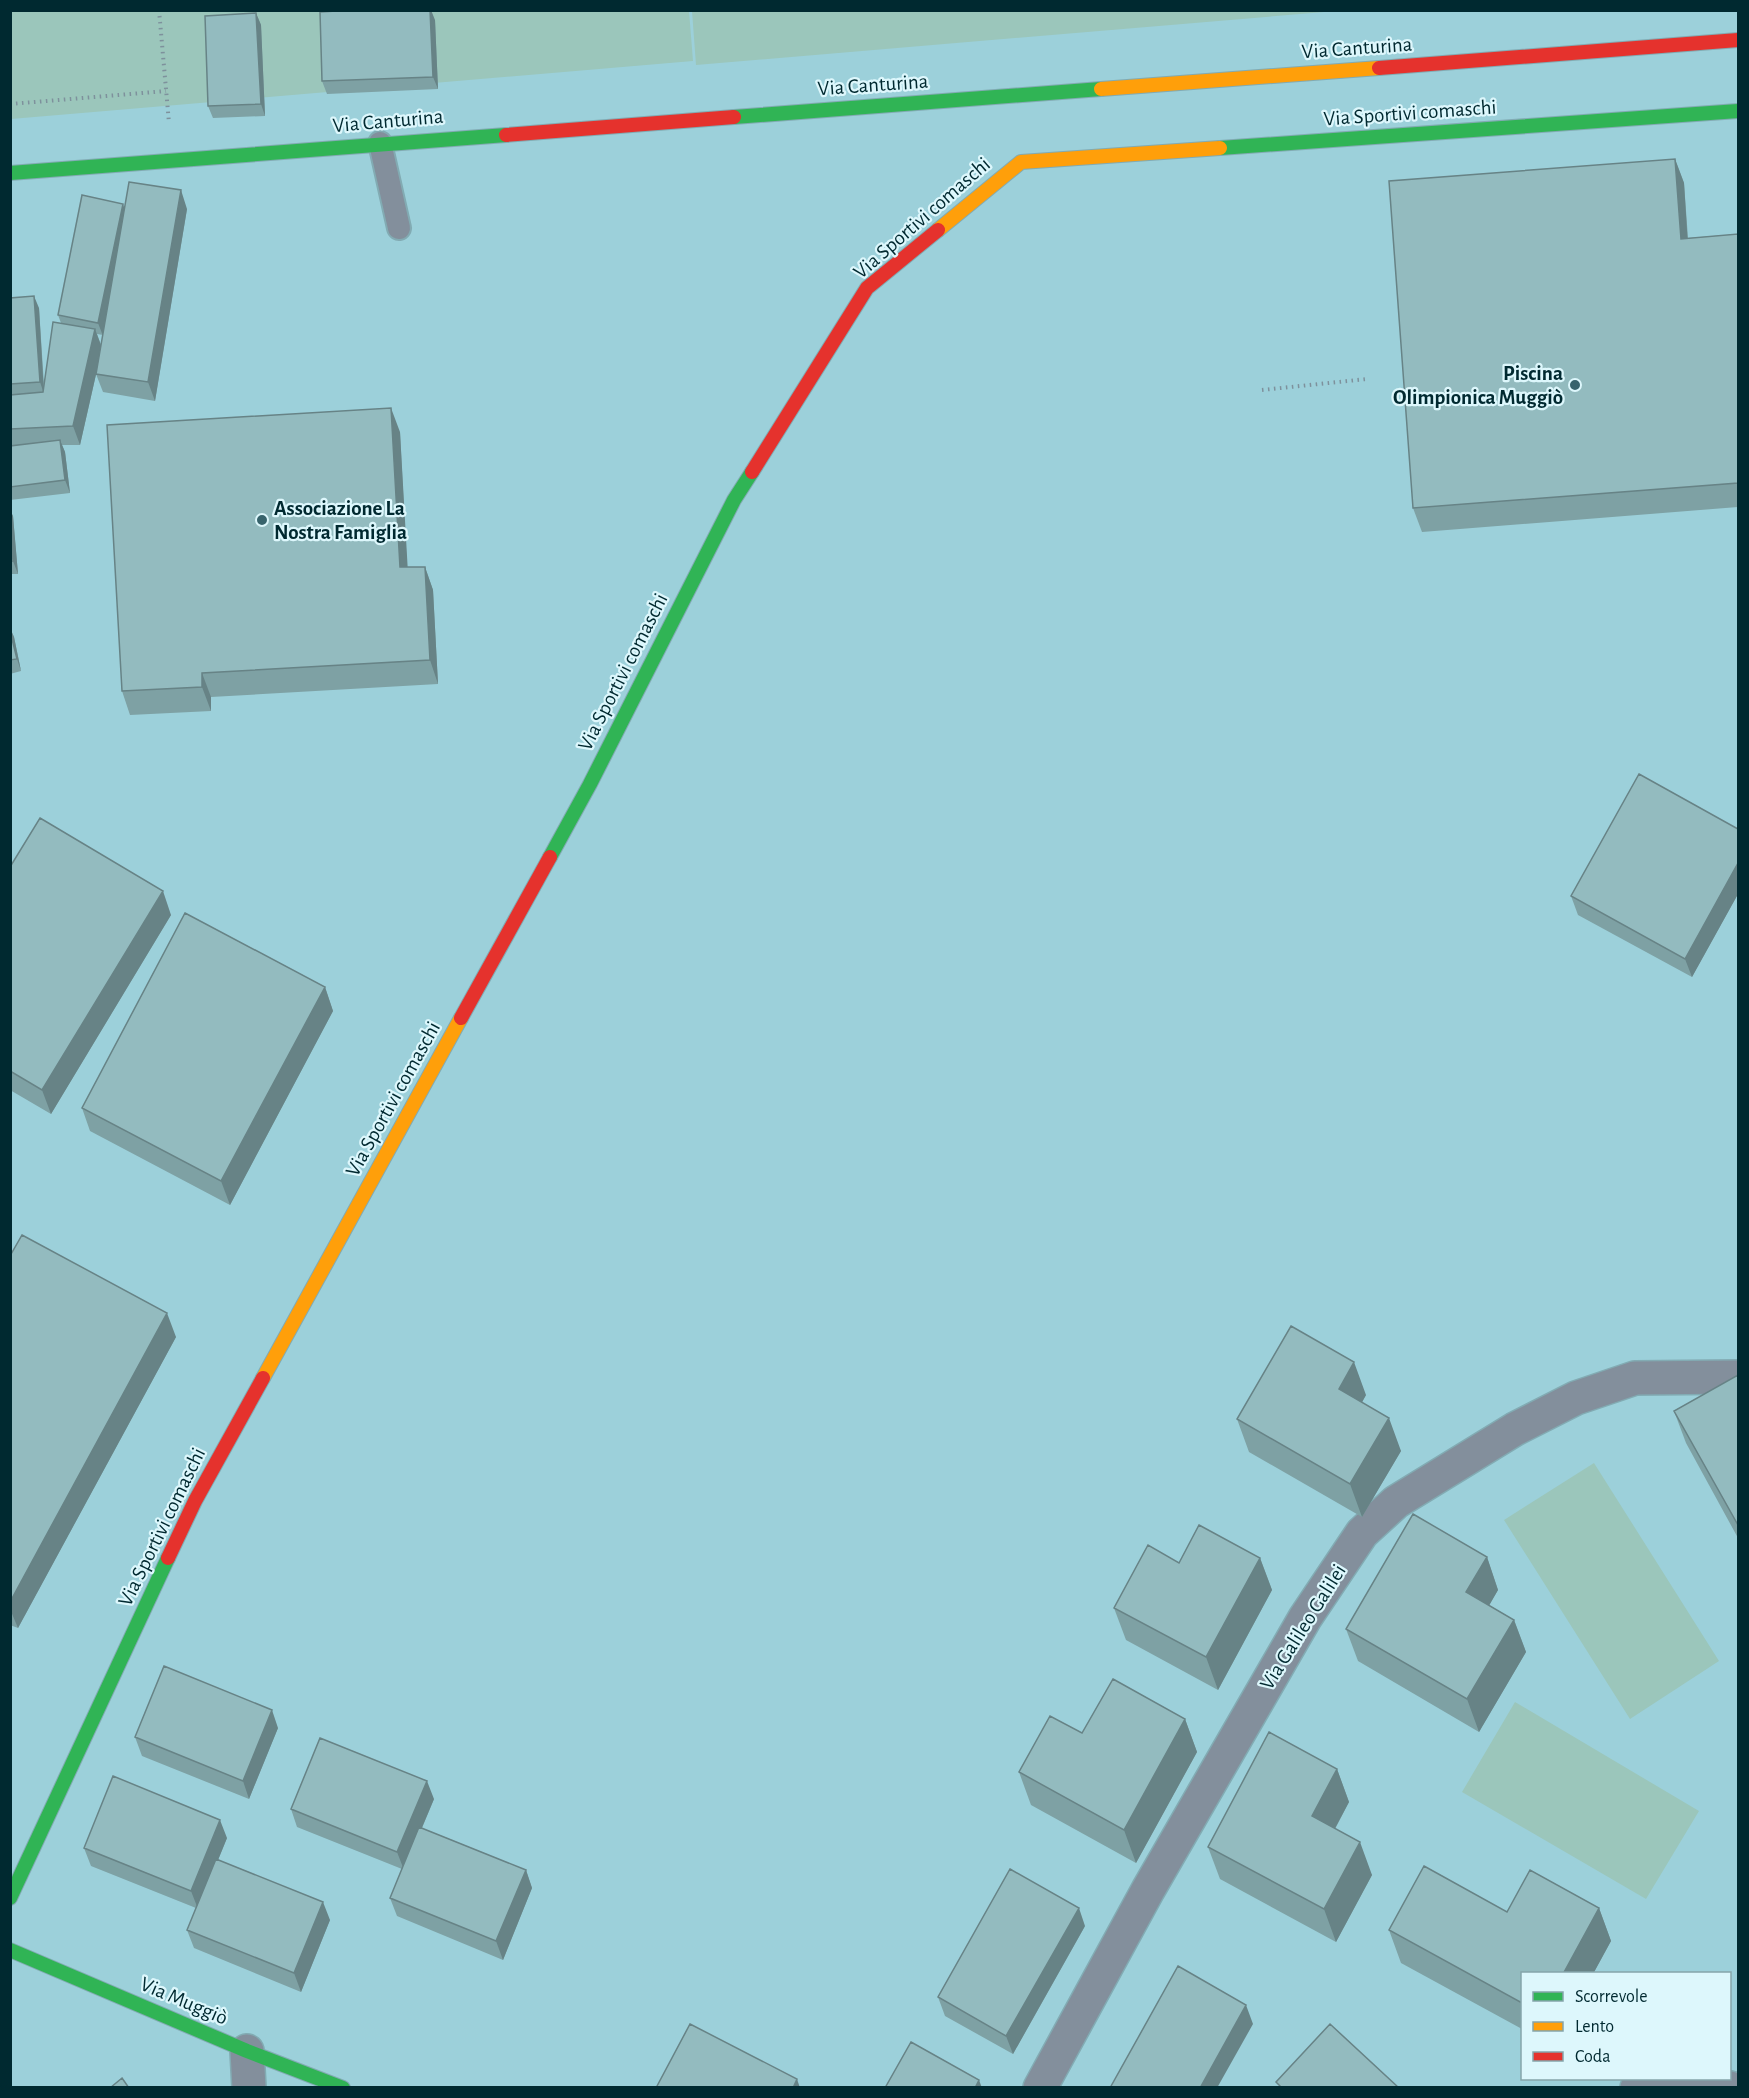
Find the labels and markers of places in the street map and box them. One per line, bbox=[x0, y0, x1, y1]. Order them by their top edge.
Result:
place label: Piscina Olimpionica Muggiò bbox=[1393, 363, 1563, 408]
marker: Piscina Olimpionica Muggiò bbox=[1568, 378, 1582, 392]
place label: Associazione La Nostra Famiglia bbox=[274, 498, 407, 543]
marker: Associazione La Nostra Famiglia bbox=[255, 513, 269, 527]

